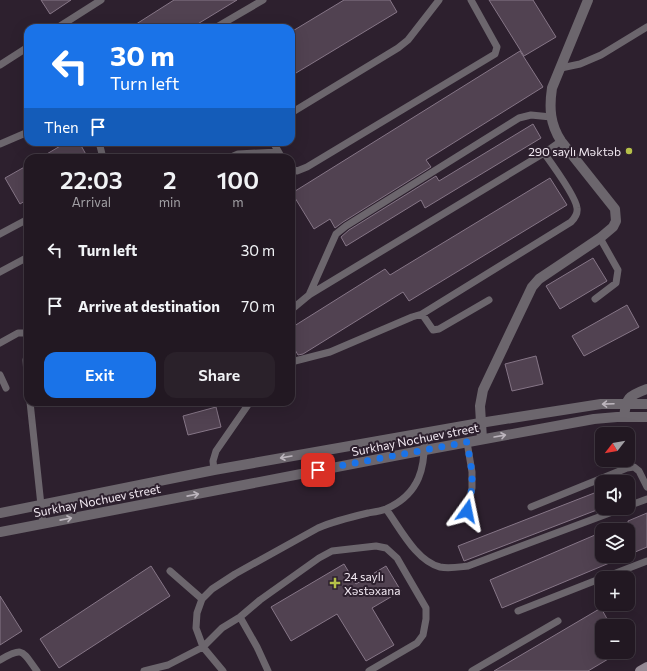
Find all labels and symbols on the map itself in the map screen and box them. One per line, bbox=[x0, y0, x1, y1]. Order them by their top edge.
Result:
place label: 290 saylı Məktəb bbox=[528, 144, 621, 158]
marker: 290 saylı Məktəb bbox=[624, 146, 634, 156]
one-way arrow bbox=[602, 400, 615, 408]
street label: Surkhay Nochuev street bbox=[350, 420, 480, 458]
north arrow bbox=[595, 427, 635, 467]
one-way arrow bbox=[493, 432, 506, 440]
one-way arrow bbox=[280, 453, 293, 461]
pin bbox=[301, 453, 335, 487]
street label: Surkhay Nochuev street bbox=[32, 481, 162, 519]
one-way arrow bbox=[187, 490, 200, 498]
position arrow bbox=[446, 490, 488, 532]
one-way arrow bbox=[59, 515, 72, 523]
place label: 24 saylı Xəstəxana bbox=[344, 569, 400, 597]
marker: 24 saylı Xəstəxana bbox=[329, 577, 341, 589]

